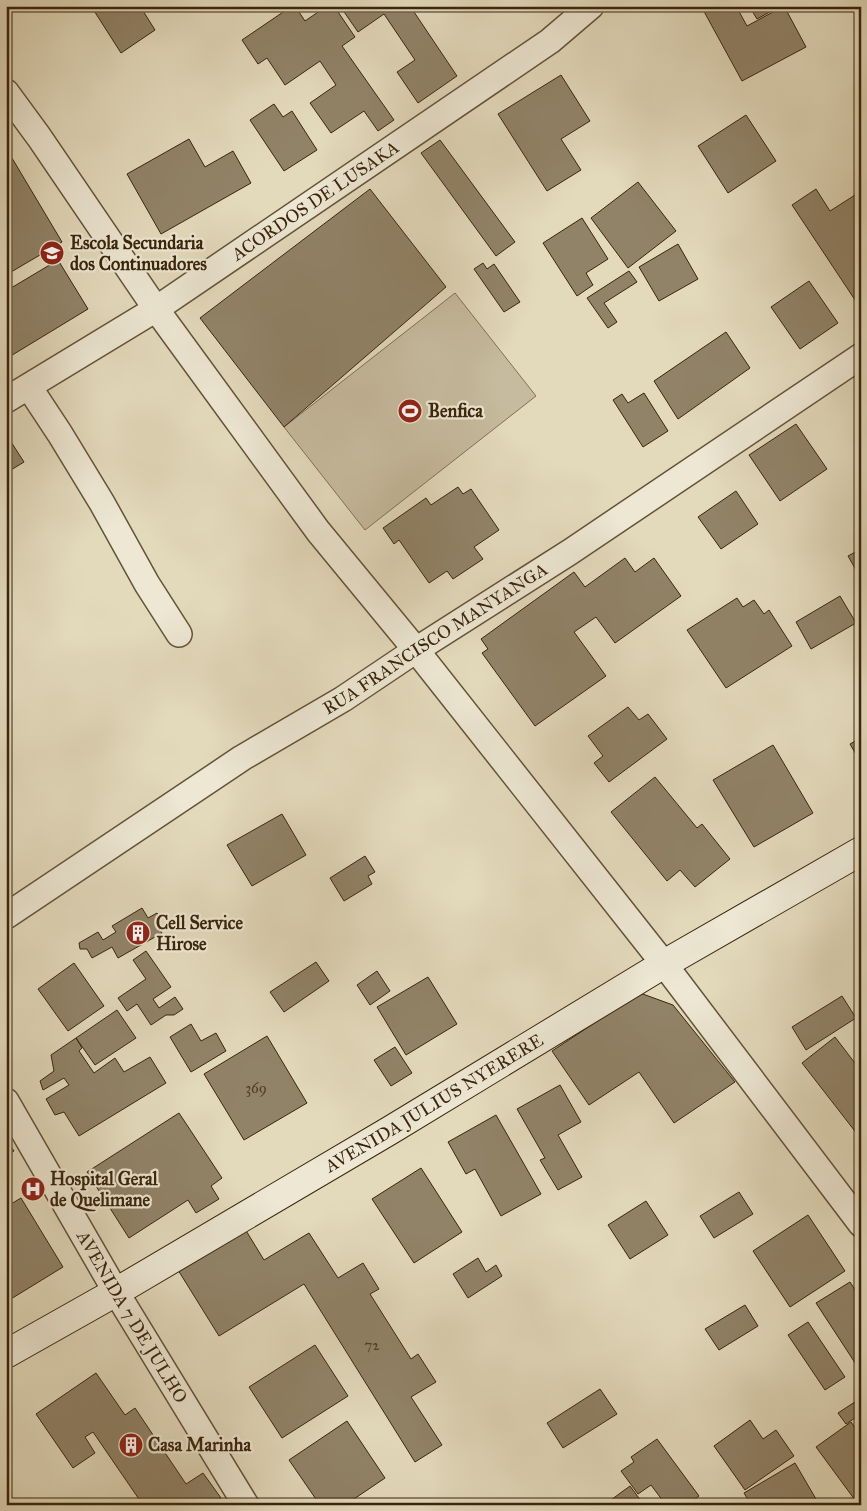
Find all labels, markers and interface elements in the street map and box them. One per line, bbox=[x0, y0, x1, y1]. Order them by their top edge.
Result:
street label: ACORDOS DE LUSAKA bbox=[227, 136, 403, 266]
place label: Escola Secundaria dos Continuadores bbox=[70, 232, 207, 275]
school or university icon: Escola Secundaria dos Continuadores bbox=[39, 240, 65, 266]
sports icon: Benfica bbox=[397, 398, 423, 424]
place label: Benfica bbox=[428, 400, 483, 422]
street label: RUA FRANCISCO MANYANGA bbox=[319, 558, 552, 719]
place label: Cell Service Hirose bbox=[156, 912, 243, 955]
building icon: Cell Service Hirose bbox=[125, 920, 151, 946]
street label: AVENIDA JULIUS NYERERE bbox=[320, 1029, 547, 1178]
house number: 369 bbox=[245, 1079, 267, 1097]
place label: Hospital Geral de Quelimane bbox=[50, 1168, 159, 1212]
hospital icon: Hospital Geral de Quelimane bbox=[20, 1176, 46, 1202]
street label: AVENIDA 7 DE JULHO bbox=[72, 1226, 192, 1407]
house number: 72 bbox=[364, 1336, 380, 1354]
building icon: Casa Marinha bbox=[118, 1432, 144, 1458]
place label: Casa Marinha bbox=[148, 1434, 252, 1456]

